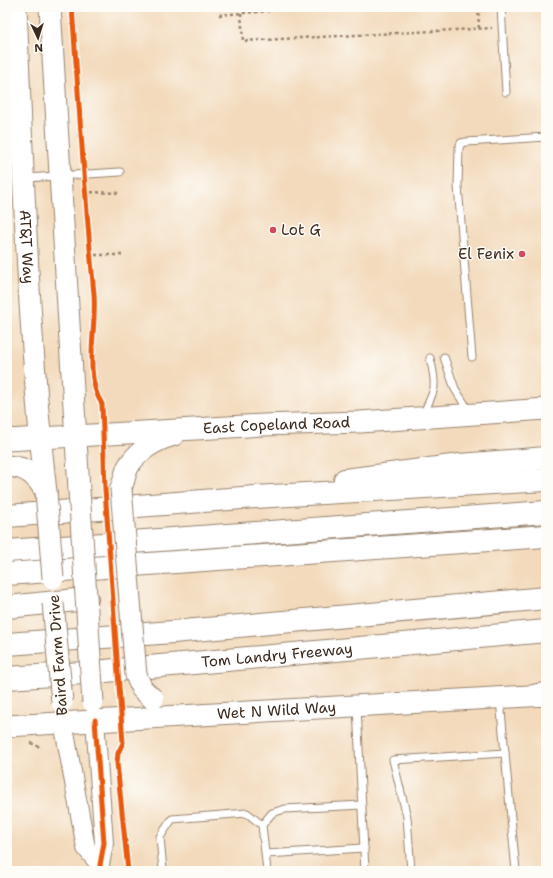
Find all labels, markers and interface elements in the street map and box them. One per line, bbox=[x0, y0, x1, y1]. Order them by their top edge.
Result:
north arrow bbox=[18, 18, 58, 58]
text: N bbox=[34, 40, 44, 55]
street label: AT&T Way bbox=[15, 209, 39, 284]
place label: Lot G bbox=[281, 220, 321, 240]
marker: Lot G bbox=[268, 225, 278, 235]
place label: El Fenix bbox=[458, 244, 514, 264]
marker: El Fenix bbox=[517, 249, 527, 259]
street label: East Copeland Road bbox=[202, 412, 351, 438]
street label: Baird Farm Drive bbox=[44, 594, 72, 716]
street label: Tom Landry Freeway bbox=[200, 639, 354, 672]
street label: Wet N Wild Way bbox=[216, 697, 337, 724]

